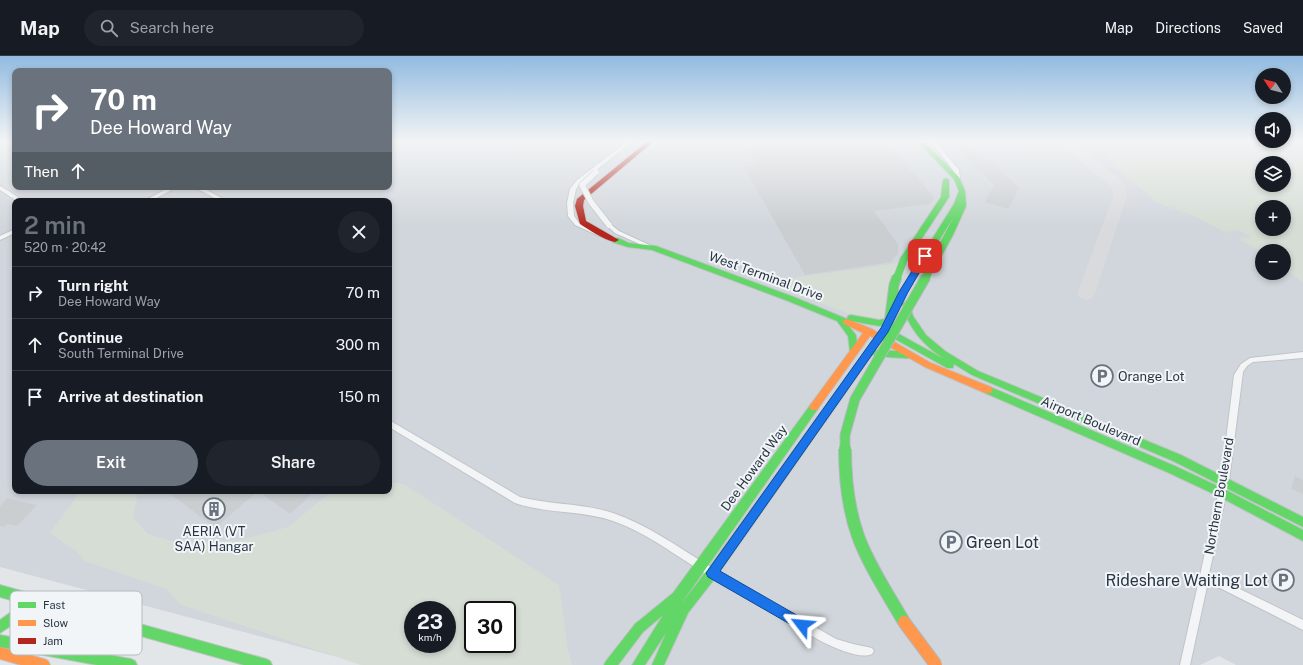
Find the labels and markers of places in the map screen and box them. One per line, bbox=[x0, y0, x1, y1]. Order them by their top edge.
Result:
pin bbox=[908, 239, 942, 273]
parking icon: Orange Lot bbox=[1089, 363, 1115, 389]
place label: Orange Lot bbox=[1118, 369, 1185, 384]
building icon: AERIA (VT SAA) Hangar bbox=[201, 496, 227, 522]
place label: AERIA (VT SAA) Hangar bbox=[174, 524, 254, 554]
parking icon: Green Lot bbox=[938, 529, 964, 555]
place label: Green Lot bbox=[966, 533, 1039, 552]
parking icon: Rideshare Waiting Lot bbox=[1270, 567, 1296, 593]
place label: Rideshare Waiting Lot bbox=[1105, 571, 1268, 590]

